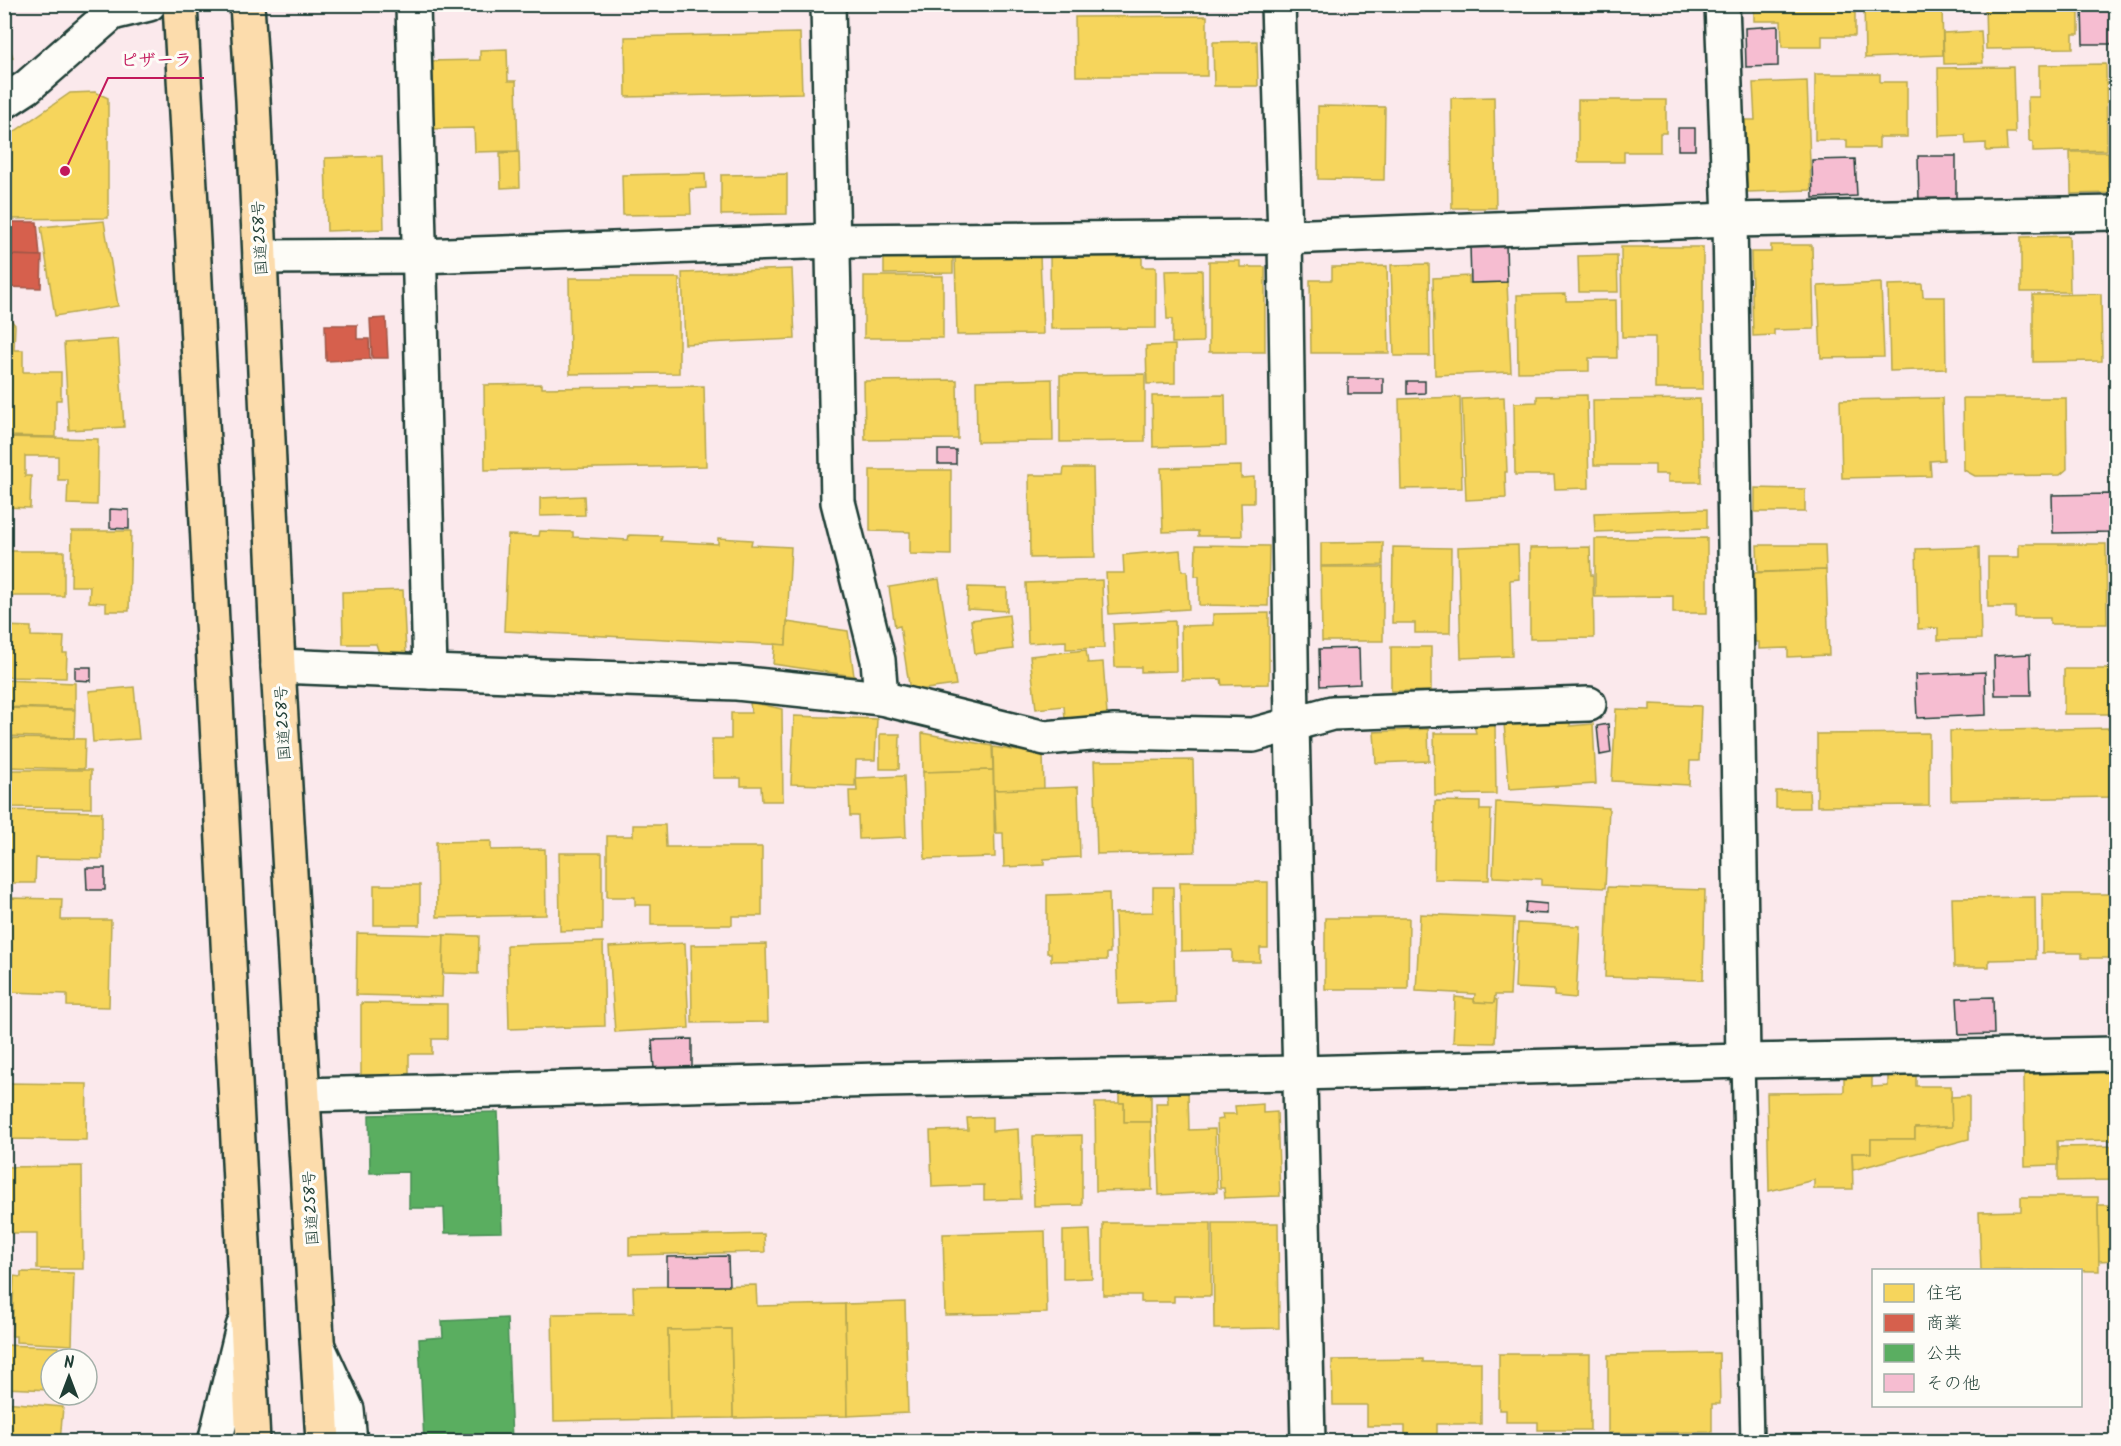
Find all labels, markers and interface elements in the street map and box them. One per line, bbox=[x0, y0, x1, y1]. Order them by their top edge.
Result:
callout: ピザーラ bbox=[108, 42, 204, 78]
text: ピザーラ bbox=[120, 47, 192, 76]
street label: 国道258号 bbox=[246, 200, 275, 276]
street label: 国道258号 bbox=[269, 685, 298, 761]
street label: 国道258号 bbox=[297, 1170, 326, 1246]
legend bbox=[1872, 1269, 2082, 1407]
text: 住宅 bbox=[1926, 1280, 1962, 1309]
text: 商業 bbox=[1926, 1310, 1962, 1339]
text: 公共 bbox=[1926, 1340, 1962, 1369]
north arrow bbox=[39, 1347, 99, 1407]
text: N bbox=[64, 1351, 74, 1376]
text: その他 bbox=[1926, 1370, 1980, 1399]

